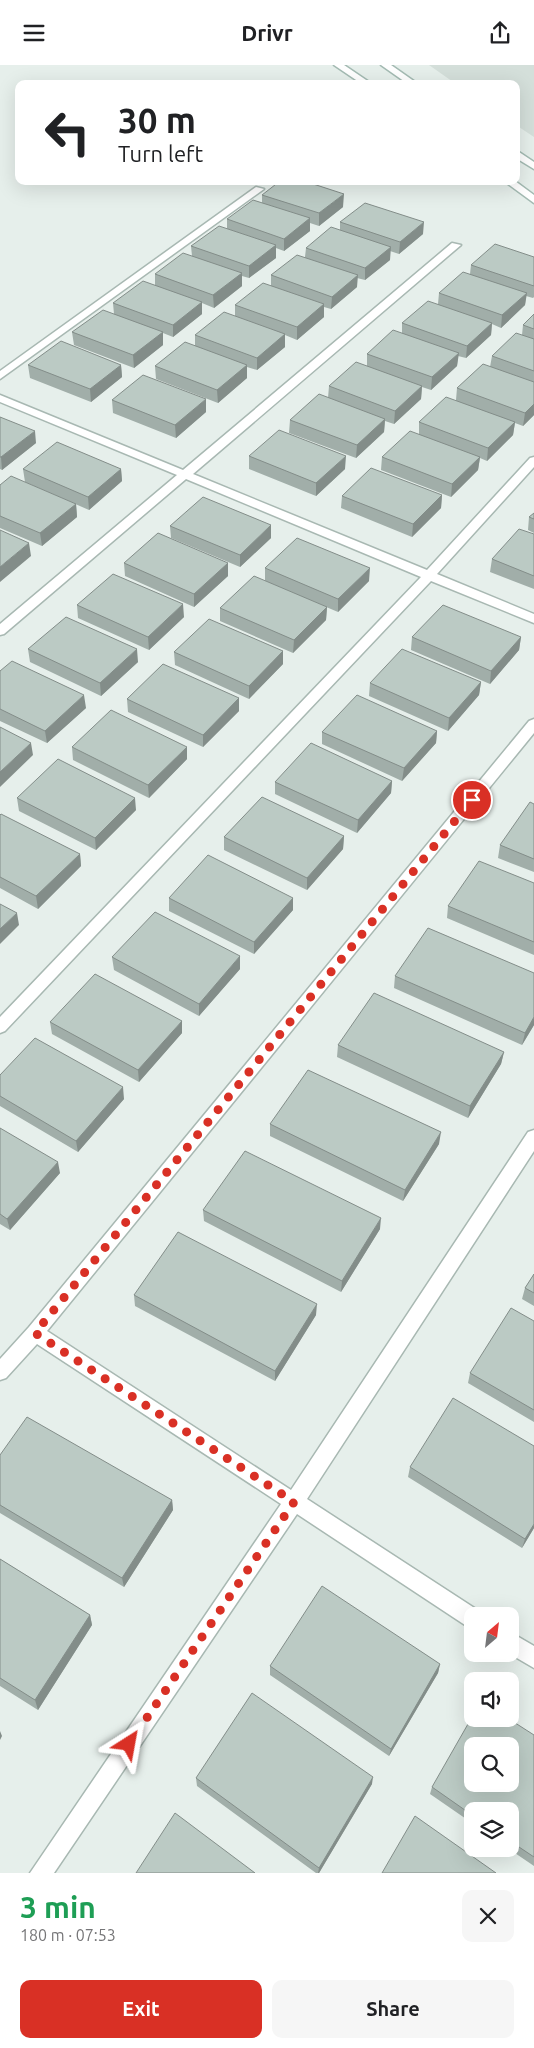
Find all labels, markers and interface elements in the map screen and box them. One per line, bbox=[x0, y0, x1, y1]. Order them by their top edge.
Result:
icon: menu bbox=[20, 19, 48, 47]
icon: share bbox=[486, 19, 514, 47]
text: Drivr bbox=[241, 20, 293, 45]
icon: left bbox=[35, 100, 100, 165]
text: 30 m bbox=[118, 100, 196, 140]
text: Turn left bbox=[118, 141, 203, 166]
pin bbox=[451, 779, 493, 821]
icon: arrive bbox=[458, 786, 486, 814]
north arrow bbox=[464, 1607, 519, 1663]
map controls bbox=[464, 1607, 519, 1857]
button: sound bbox=[464, 1672, 519, 1727]
position arrow bbox=[102, 1717, 154, 1769]
button: search bbox=[464, 1737, 519, 1792]
button: layers bbox=[464, 1802, 519, 1857]
text: 3 min bbox=[20, 1890, 96, 1924]
button: close bbox=[462, 1890, 514, 1942]
text: 180 m · 07:53 bbox=[20, 1926, 116, 1944]
button: Exit bbox=[20, 1980, 262, 2038]
button: Share bbox=[272, 1980, 514, 2038]

